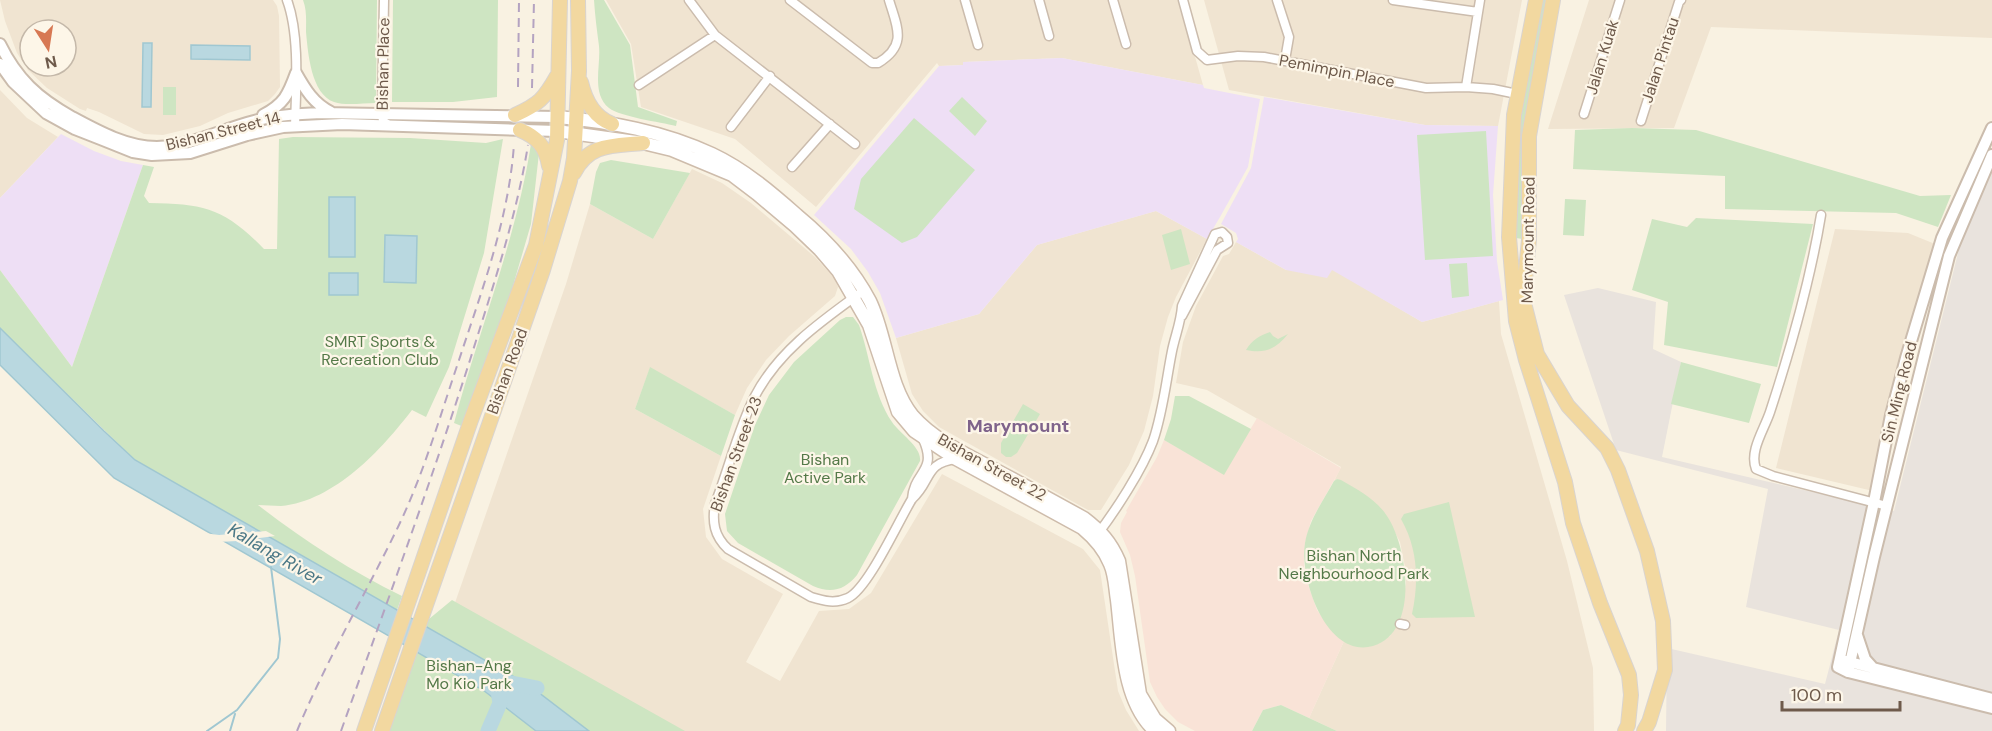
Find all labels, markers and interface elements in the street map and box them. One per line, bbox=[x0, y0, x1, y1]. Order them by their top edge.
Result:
street label: Jalan Pintau bbox=[1636, 14, 1684, 106]
street label: Bishan Place bbox=[372, 17, 394, 111]
street label: Jalan Kuak bbox=[1581, 17, 1623, 97]
north arrow bbox=[18, 18, 78, 78]
street label: Pemimpin Place bbox=[1277, 49, 1397, 93]
text: N bbox=[43, 51, 59, 74]
street label: Bishan Street 14 bbox=[164, 107, 283, 155]
street label: Marymount Road bbox=[1516, 176, 1540, 304]
street label: Bishan Road bbox=[482, 325, 532, 417]
park label: SMRT Sports & Recreation Club bbox=[321, 331, 439, 370]
street label: Sin Ming Road bbox=[1876, 339, 1922, 445]
street label: Bishan Street 23 bbox=[705, 393, 767, 515]
district label: Marymount bbox=[967, 414, 1069, 438]
street label: Bishan Street 22 bbox=[934, 429, 1050, 505]
park label: Bishan Active Park bbox=[784, 449, 866, 488]
water label: Kallang River bbox=[224, 517, 328, 591]
park label: Bishan North Neighbourhood Park bbox=[1279, 545, 1429, 584]
park label: Bishan-Ang Mo Kio Park bbox=[426, 655, 512, 694]
scale bar bbox=[1782, 674, 1900, 712]
text: 100 m bbox=[1791, 683, 1842, 707]

